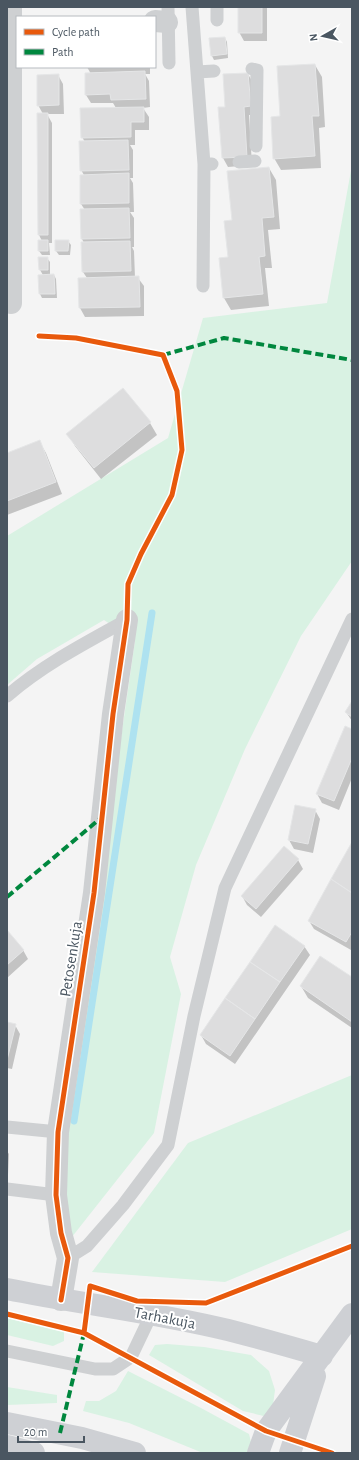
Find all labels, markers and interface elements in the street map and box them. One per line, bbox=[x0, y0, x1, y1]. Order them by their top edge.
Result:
legend bbox=[16, 16, 156, 68]
north arrow bbox=[303, 16, 343, 56]
text: Cycle path bbox=[52, 26, 100, 39]
text: N bbox=[308, 33, 320, 42]
text: Path bbox=[52, 46, 74, 58]
street label: Petosenkuja bbox=[57, 920, 86, 998]
street label: Tarhakuja bbox=[133, 1304, 197, 1333]
scale bar bbox=[18, 1418, 84, 1444]
text: 20 m bbox=[24, 1426, 47, 1438]

